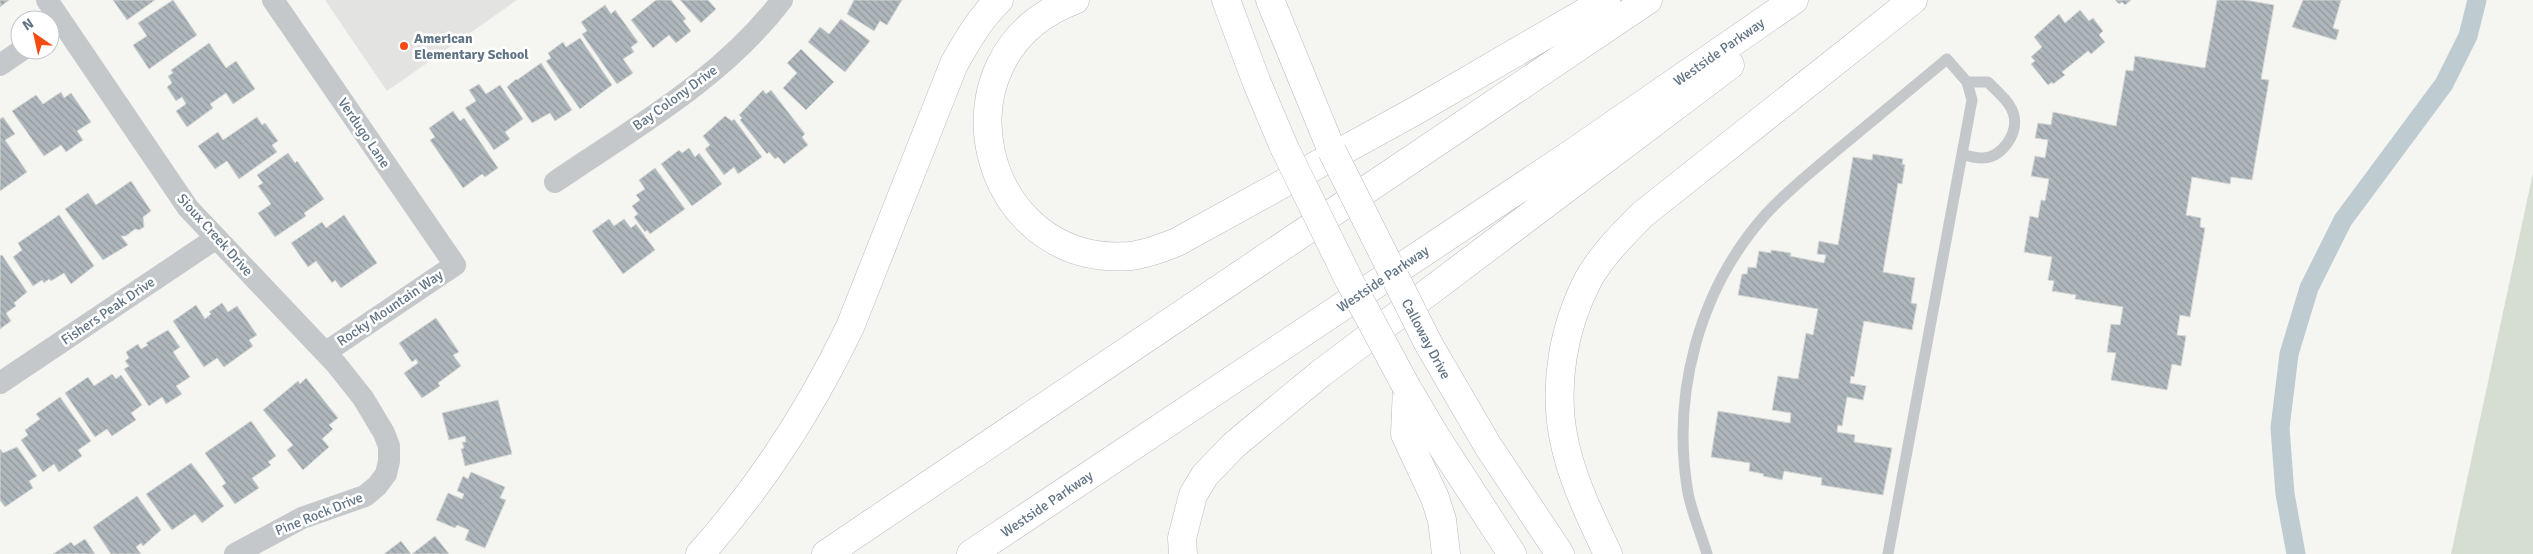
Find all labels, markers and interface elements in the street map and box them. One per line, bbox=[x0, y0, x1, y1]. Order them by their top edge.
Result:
north arrow bbox=[10, 10, 60, 60]
street label: Westside Parkway bbox=[1670, 14, 1768, 90]
text: N bbox=[19, 15, 37, 34]
place label: American Elementary School bbox=[414, 30, 529, 63]
marker: American Elementary School bbox=[398, 40, 410, 52]
street label: Bay Colony Drive bbox=[629, 62, 721, 134]
street label: Verdugo Lane bbox=[334, 95, 394, 171]
street label: Sioux Creek Drive bbox=[174, 190, 256, 280]
street label: Westside Parkway bbox=[1334, 242, 1433, 316]
street label: Rocky Mountain Way bbox=[334, 266, 447, 350]
street label: Fishers Peak Drive bbox=[58, 273, 158, 349]
street label: Calloway Drive bbox=[1398, 296, 1454, 382]
street label: Westside Parkway bbox=[998, 467, 1097, 541]
street label: Pine Rock Drive bbox=[273, 489, 365, 539]

